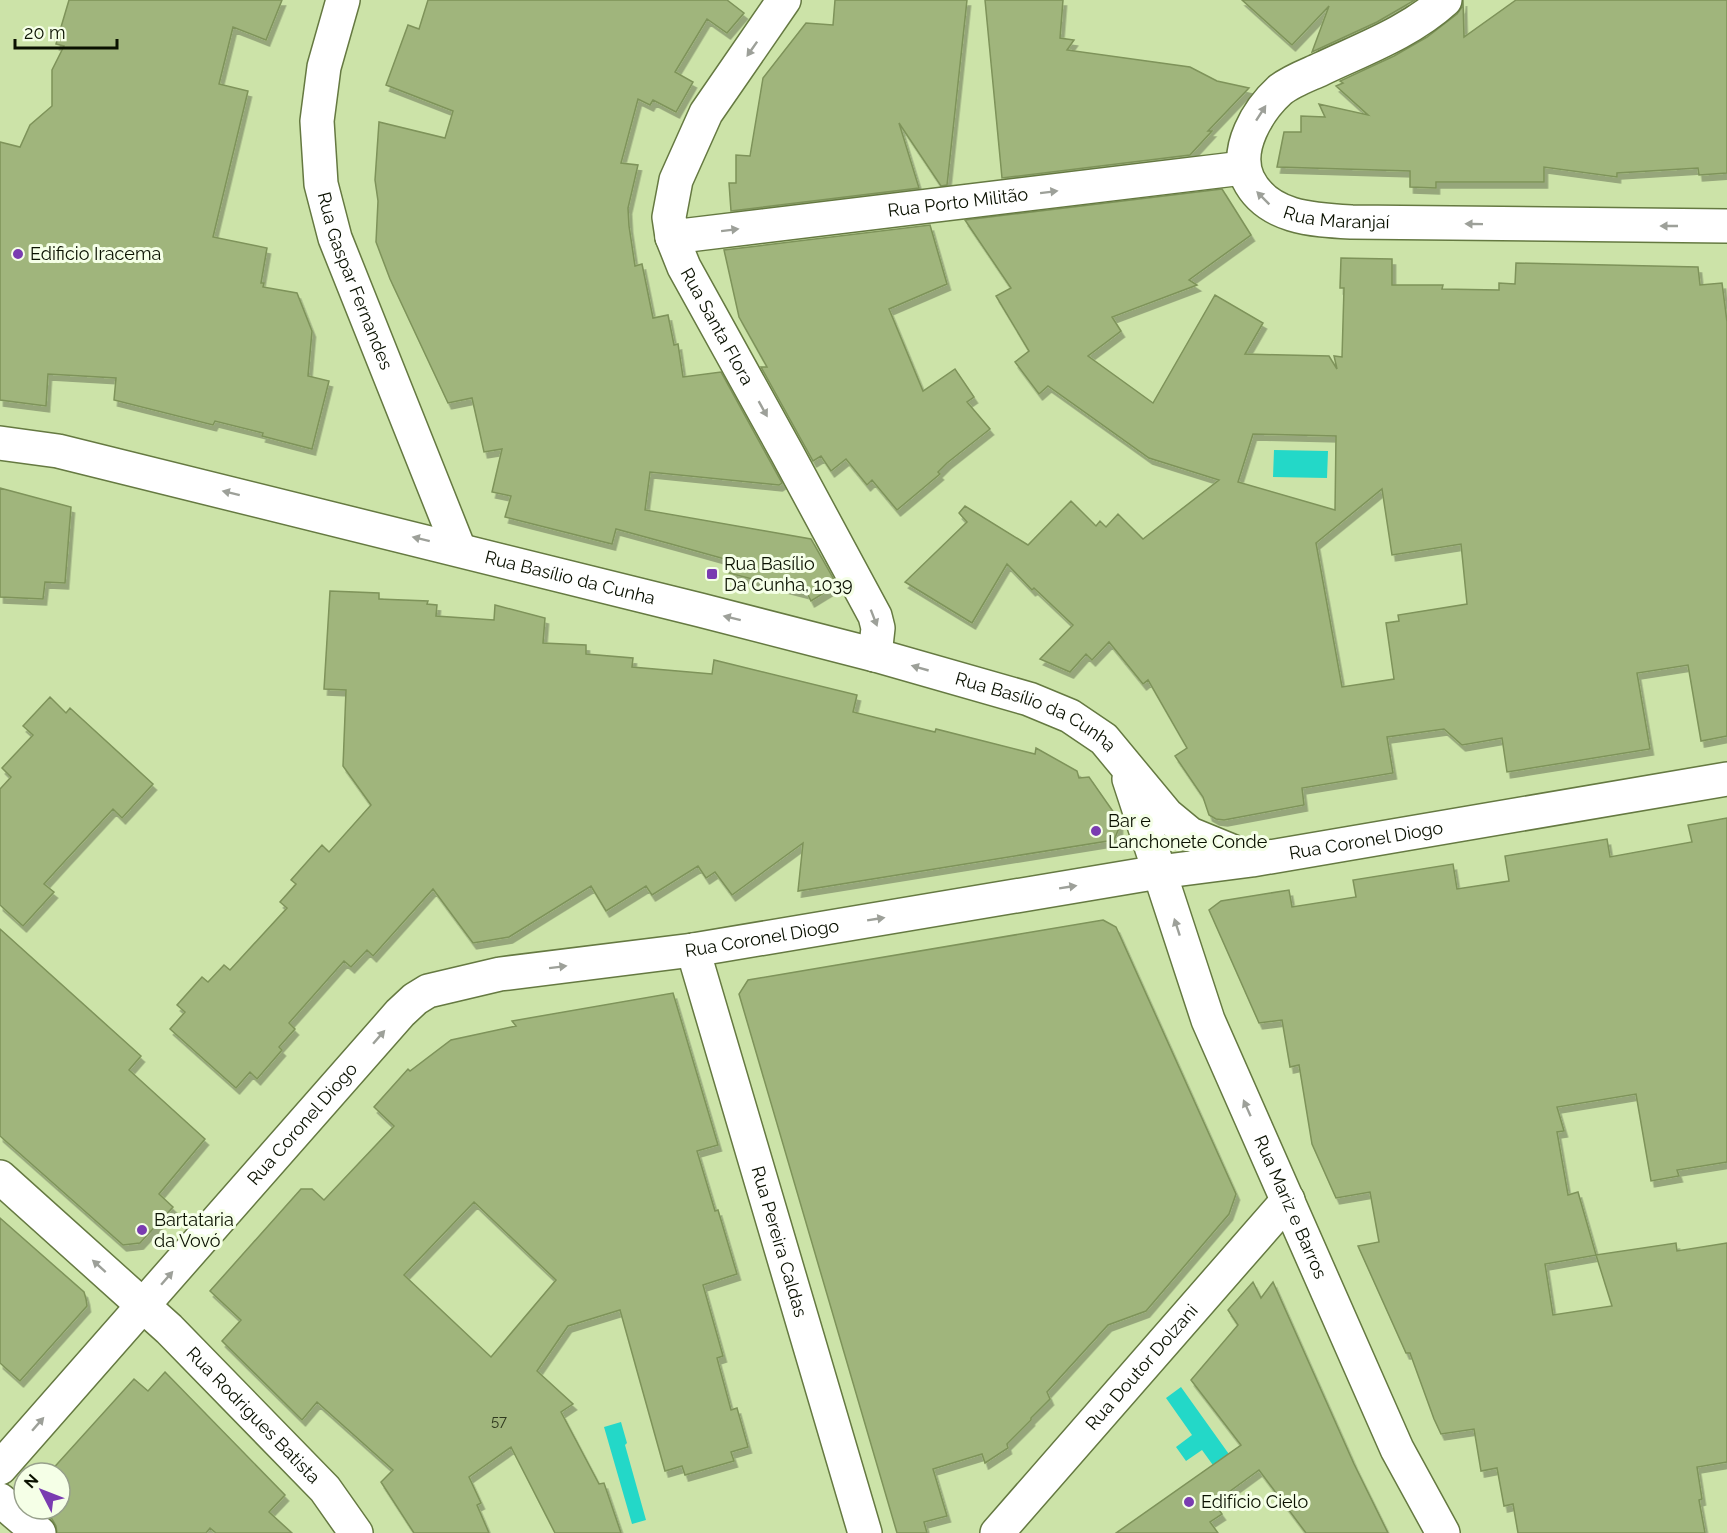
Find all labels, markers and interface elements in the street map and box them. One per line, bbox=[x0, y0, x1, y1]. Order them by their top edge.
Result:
scale bar bbox=[15, 12, 117, 50]
text: 20 m bbox=[24, 22, 66, 43]
one-way arrow bbox=[746, 40, 758, 56]
one-way arrow bbox=[1255, 106, 1267, 122]
street label: Rua Porto Militão bbox=[887, 183, 1029, 221]
one-way arrow bbox=[1039, 187, 1058, 196]
street label: Rua Gaspar Fernandes bbox=[314, 190, 398, 373]
one-way arrow bbox=[1256, 191, 1271, 205]
street label: Rua Maranjaí bbox=[1281, 201, 1390, 232]
one-way arrow bbox=[1464, 219, 1483, 229]
one-way arrow bbox=[1659, 221, 1678, 231]
one-way arrow bbox=[721, 225, 740, 235]
place label: Edificio Iracema bbox=[30, 243, 161, 264]
marker: Edificio Iracema bbox=[11, 247, 25, 261]
street label: Rua Santa Flora bbox=[677, 264, 758, 389]
one-way arrow bbox=[758, 401, 768, 418]
one-way arrow bbox=[222, 488, 240, 498]
one-way arrow bbox=[412, 534, 430, 544]
street label: Rua Basílio da Cunha bbox=[483, 546, 657, 609]
place label: Rua Basílio Da Cunha, 1039 bbox=[724, 553, 853, 595]
marker: Rua Basílio Da Cunha, 1039 bbox=[705, 567, 719, 581]
one-way arrow bbox=[870, 609, 879, 627]
one-way arrow bbox=[723, 613, 741, 623]
one-way arrow bbox=[911, 663, 929, 672]
street label: Rua Basílio da Cunha bbox=[953, 667, 1121, 756]
place label: Bar e Lanchonete Conde bbox=[1108, 810, 1268, 852]
street label: Rua Coronel Diogo bbox=[1287, 817, 1445, 864]
marker: Bar e Lanchonete Conde bbox=[1089, 824, 1103, 838]
one-way arrow bbox=[1059, 883, 1078, 892]
street label: Rua Coronel Diogo bbox=[684, 915, 841, 961]
one-way arrow bbox=[866, 915, 885, 924]
one-way arrow bbox=[1171, 918, 1181, 936]
one-way arrow bbox=[549, 962, 568, 971]
one-way arrow bbox=[373, 1029, 386, 1045]
street label: Rua Coronel Diogo bbox=[243, 1058, 362, 1189]
one-way arrow bbox=[1242, 1099, 1252, 1117]
street label: Rua Mariz e Barros bbox=[1250, 1132, 1332, 1282]
street label: Rua Pereira Caldas bbox=[747, 1163, 812, 1320]
place label: Bartataria da Vovó bbox=[154, 1209, 234, 1251]
marker: Bartataria da Vovó bbox=[135, 1223, 149, 1237]
one-way arrow bbox=[92, 1259, 107, 1273]
one-way arrow bbox=[160, 1271, 173, 1286]
street label: Rua Doutor Dolzani bbox=[1081, 1300, 1202, 1434]
street label: Rua Rodrigues Batista bbox=[182, 1342, 325, 1488]
house number: 57 bbox=[491, 1412, 507, 1430]
one-way arrow bbox=[32, 1416, 45, 1432]
north arrow bbox=[12, 1461, 72, 1521]
text: N bbox=[20, 1470, 42, 1492]
place label: Edifício Cielo bbox=[1201, 1491, 1309, 1512]
marker: Edifício Cielo bbox=[1182, 1495, 1196, 1509]

